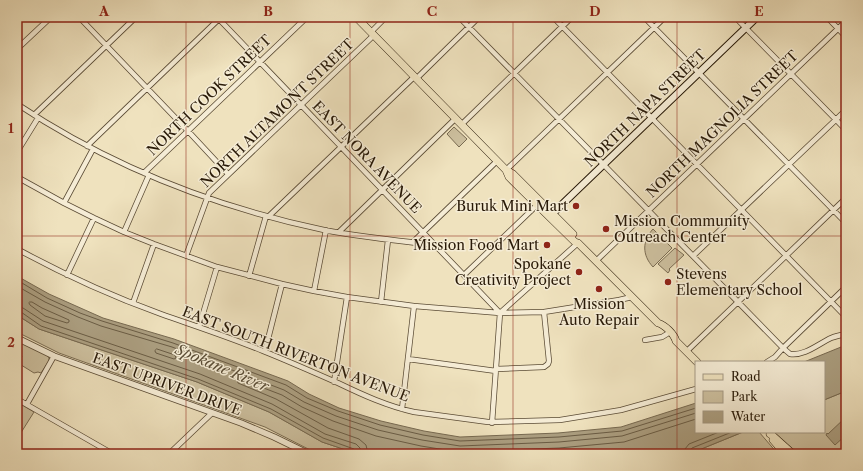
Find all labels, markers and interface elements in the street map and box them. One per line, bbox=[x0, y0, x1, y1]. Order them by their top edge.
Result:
text: A bbox=[98, 3, 110, 19]
text: B bbox=[263, 3, 273, 19]
text: C bbox=[427, 3, 437, 19]
text: D bbox=[589, 3, 601, 19]
text: E bbox=[754, 3, 764, 19]
street label: NORTH COOK STREET bbox=[143, 30, 275, 159]
street label: NORTH ALTAMONT STREET bbox=[197, 35, 358, 191]
street label: NORTH NAPA STREET bbox=[581, 45, 710, 171]
street label: NORTH MAGNOLIA STREET bbox=[642, 46, 802, 201]
street label: EAST NORA AVENUE bbox=[309, 97, 425, 217]
text: 1 bbox=[8, 120, 14, 136]
place label: Buruk Mini Mart bbox=[456, 197, 568, 215]
marker: Buruk Mini Mart bbox=[571, 201, 581, 211]
place label: Mission Community Outreach Center bbox=[614, 212, 750, 246]
marker: Mission Community Outreach Center bbox=[601, 224, 611, 234]
place label: Mission Food Mart bbox=[413, 236, 539, 254]
marker: Mission Food Mart bbox=[542, 240, 552, 250]
place label: Spokane Creativity Project bbox=[455, 255, 571, 289]
place label: Stevens Elementary School bbox=[676, 265, 802, 299]
marker: Spokane Creativity Project bbox=[574, 267, 584, 277]
marker: Stevens Elementary School bbox=[663, 277, 673, 287]
marker: Mission Auto Repair bbox=[594, 284, 604, 294]
place label: Mission Auto Repair bbox=[558, 295, 639, 329]
street label: EAST SOUTH RIVERTON AVENUE bbox=[180, 302, 412, 406]
text: 2 bbox=[7, 334, 15, 350]
water label: Spokane River bbox=[172, 339, 273, 396]
street label: EAST UPRIVER DRIVE bbox=[90, 349, 244, 419]
legend bbox=[695, 361, 825, 433]
text: Road bbox=[731, 369, 761, 384]
text: Park bbox=[731, 389, 758, 404]
text: Water bbox=[730, 409, 765, 424]

